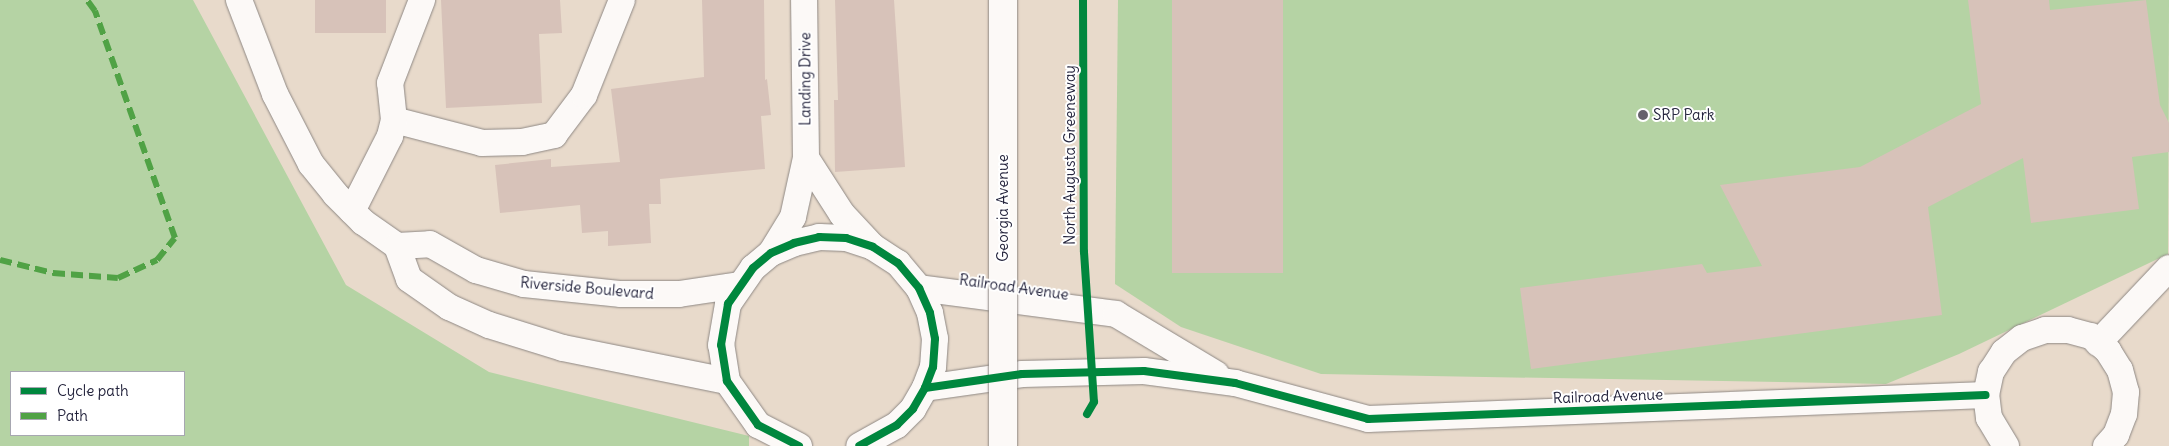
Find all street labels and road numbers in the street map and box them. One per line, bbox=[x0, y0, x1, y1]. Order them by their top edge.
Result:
street label: Landing Drive bbox=[796, 32, 814, 126]
street label: North Augusta Greeneway bbox=[1061, 65, 1079, 245]
street label: Georgia Avenue bbox=[994, 154, 1012, 262]
street label: Railroad Avenue bbox=[958, 270, 1070, 304]
street label: Riverside Boulevard bbox=[519, 273, 655, 303]
street label: Railroad Avenue bbox=[1553, 385, 1663, 407]

